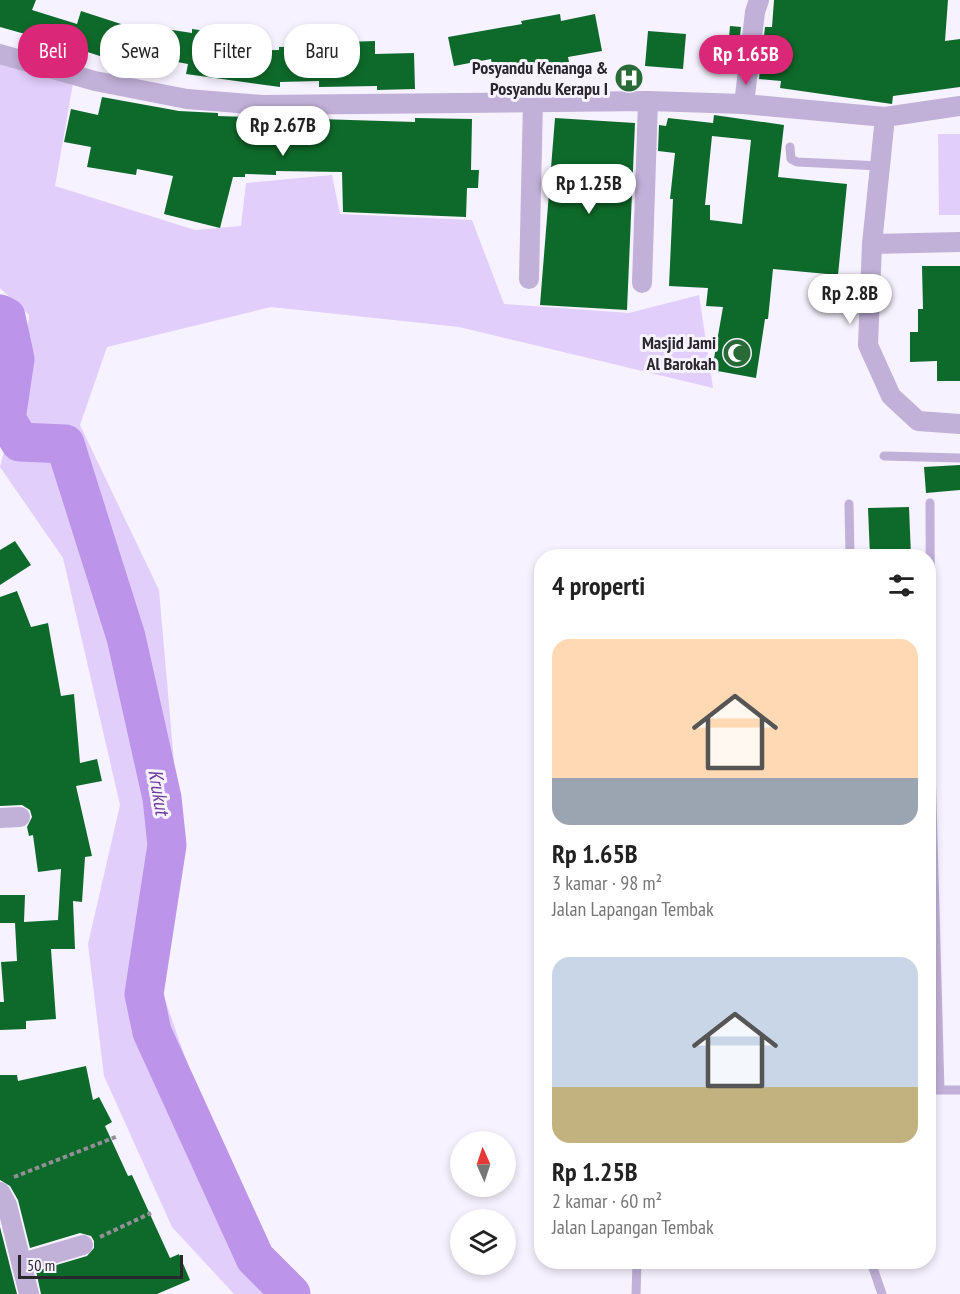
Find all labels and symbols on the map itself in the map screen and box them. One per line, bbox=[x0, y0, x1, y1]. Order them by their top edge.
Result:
pin: Rp 1.65B bbox=[684, 35, 808, 86]
place label: Posyandu Kenanga & Posyandu Kerapu I bbox=[472, 56, 608, 100]
hospital icon: Posyandu Kenanga & Posyandu Kerapu I bbox=[613, 62, 645, 94]
pin: Rp 2.67B bbox=[221, 106, 345, 157]
pin: Rp 1.25B bbox=[527, 164, 651, 215]
pin: Rp 2.8B bbox=[795, 274, 905, 325]
place label: Masjid Jami Al Barokah bbox=[642, 331, 716, 375]
mosque icon: Masjid Jami Al Barokah bbox=[721, 337, 753, 369]
water label: Krukut bbox=[142, 767, 176, 819]
north arrow bbox=[450, 1131, 516, 1197]
scale bar bbox=[18, 1252, 183, 1280]

